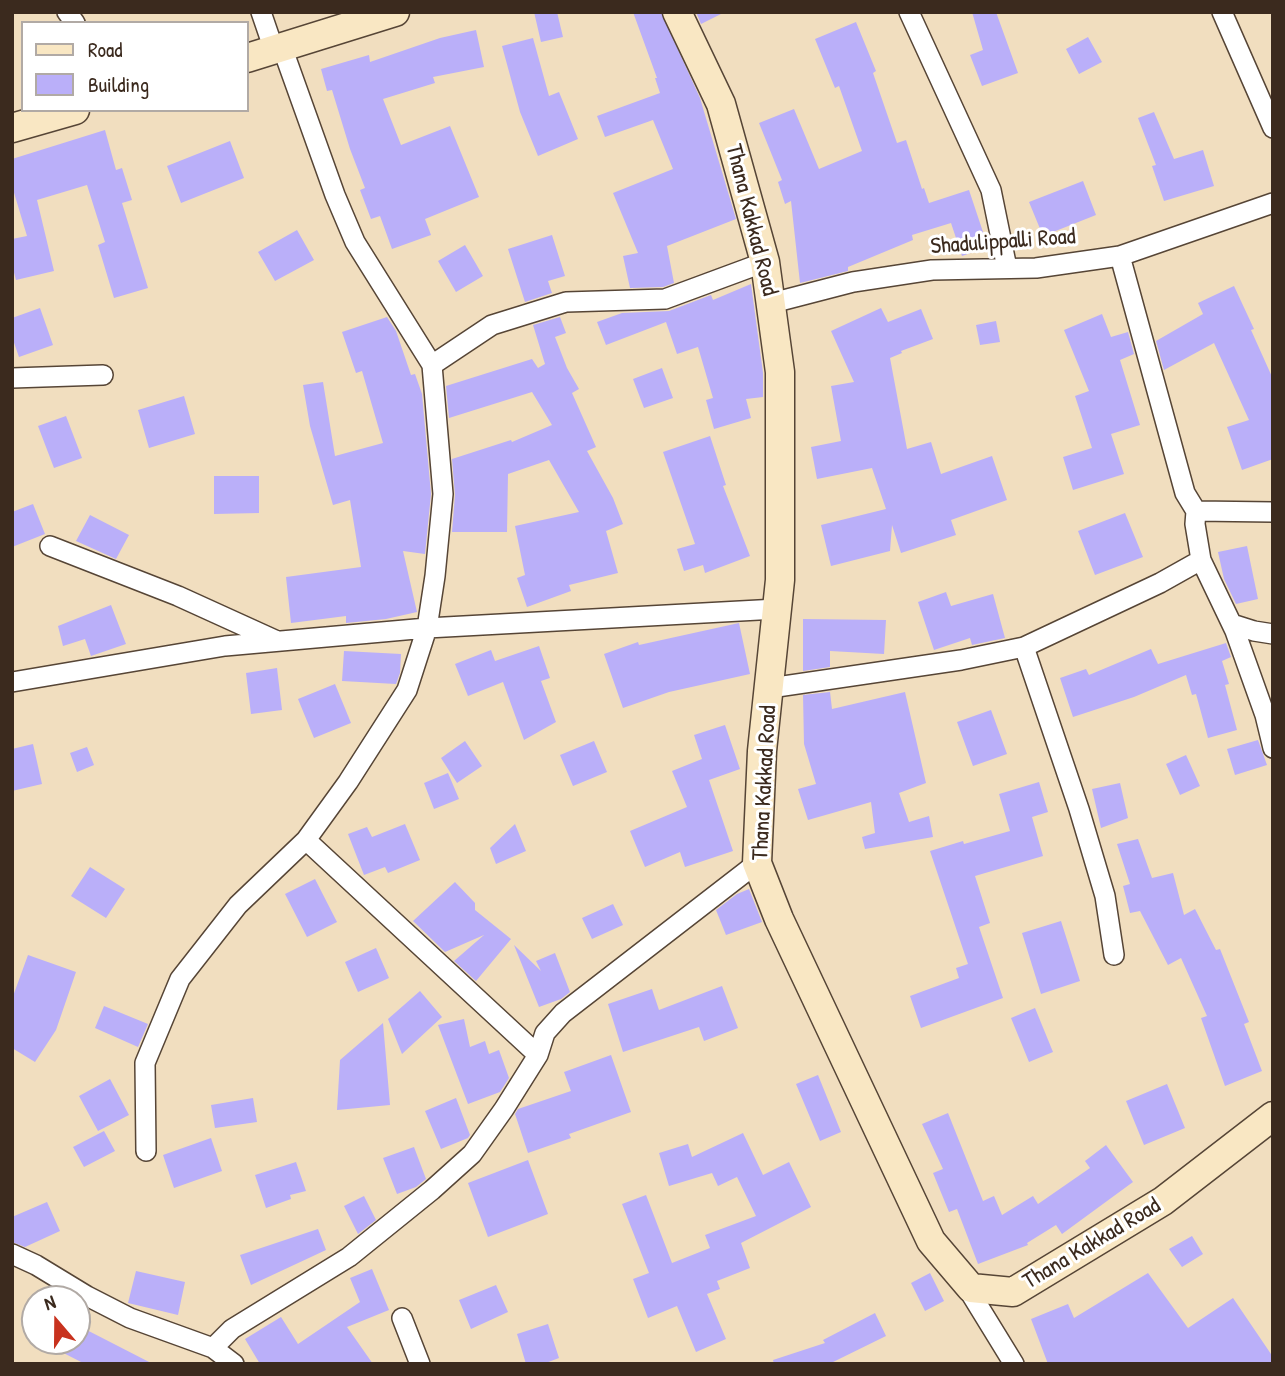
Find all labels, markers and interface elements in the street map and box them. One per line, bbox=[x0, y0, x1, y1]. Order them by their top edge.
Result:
legend bbox=[21, 21, 248, 112]
text: Road bbox=[88, 35, 122, 64]
text: Building bbox=[88, 70, 149, 99]
street label: Thana Kakkad Road bbox=[719, 141, 783, 299]
street label: Shadulippalli Road bbox=[930, 223, 1076, 261]
street label: Thana Kakkad Road bbox=[747, 705, 783, 861]
street label: Thana Kakkad Road bbox=[1018, 1192, 1166, 1296]
north arrow bbox=[21, 1285, 91, 1355]
text: N bbox=[40, 1288, 59, 1316]

